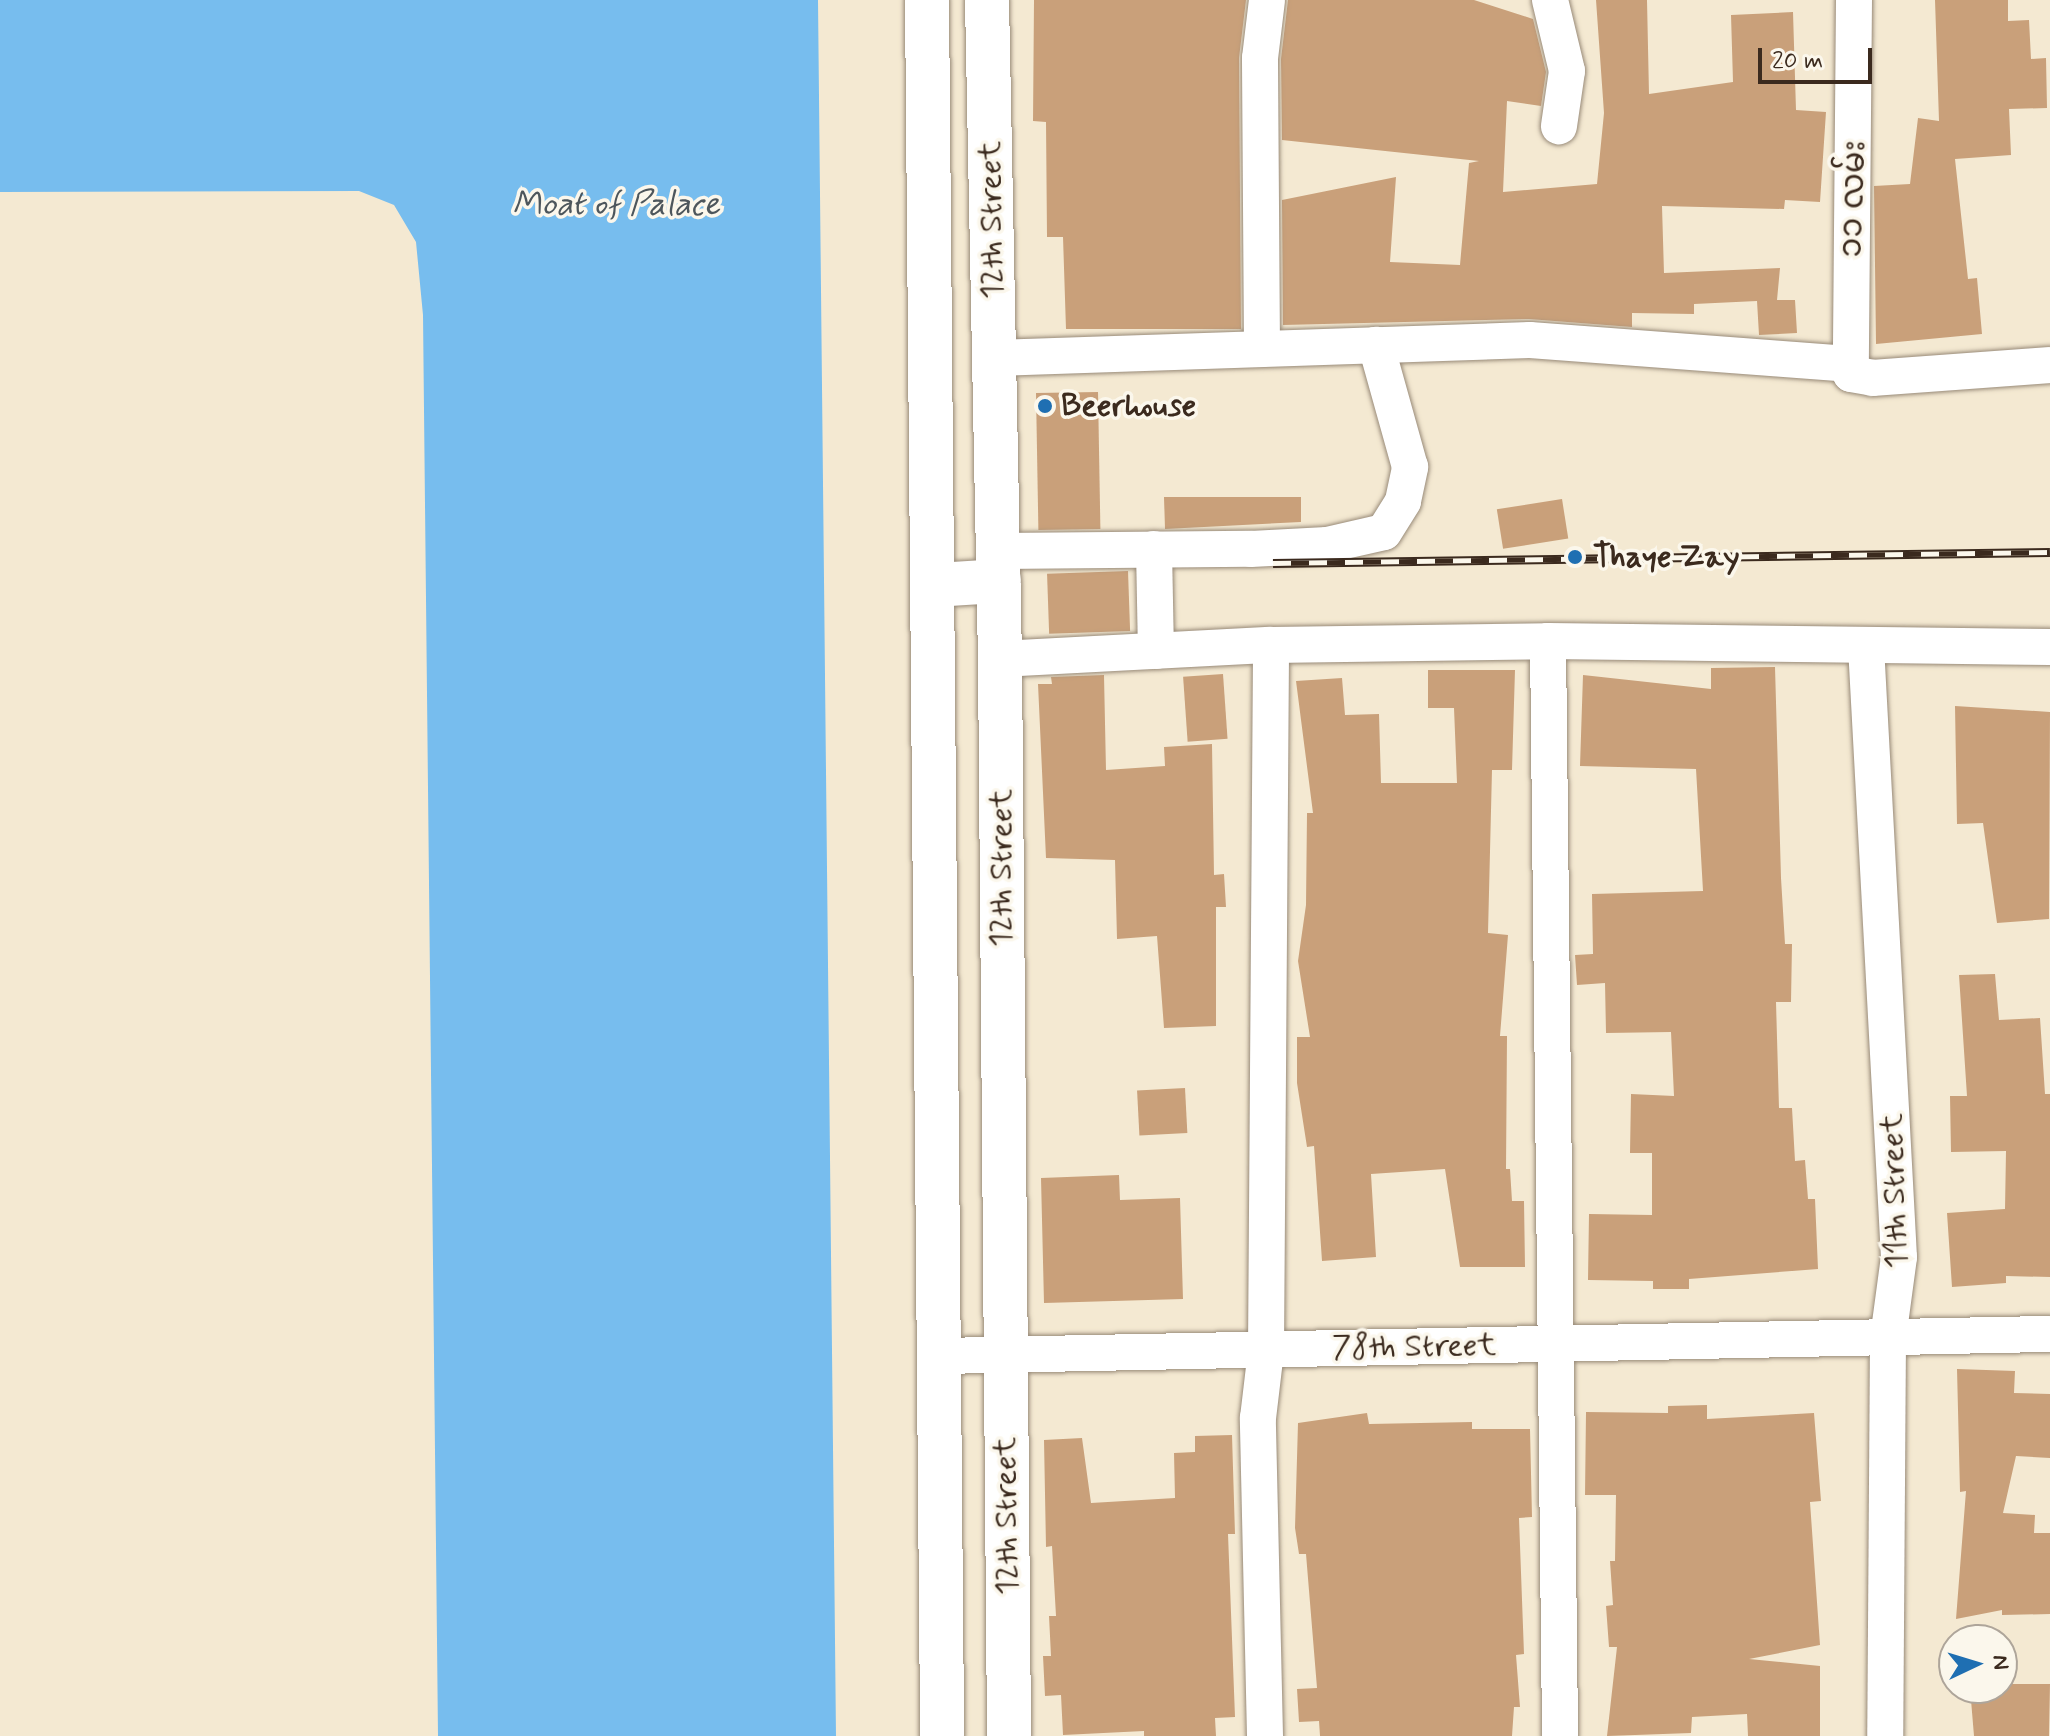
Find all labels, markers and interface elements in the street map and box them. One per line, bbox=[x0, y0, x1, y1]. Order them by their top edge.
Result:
scale bar bbox=[1762, 32, 1876, 82]
text: 20 m bbox=[1772, 46, 1823, 77]
street label: 12th Street bbox=[971, 140, 1013, 300]
street label: ၁၁ လမ်း bbox=[1833, 140, 1875, 258]
water label: Moat of Palace bbox=[511, 185, 721, 225]
place label: Beerhouse bbox=[1061, 387, 1196, 425]
marker: Beerhouse bbox=[1036, 397, 1054, 415]
place label: Thaye Zay bbox=[1593, 538, 1737, 576]
marker: Thaye Zay bbox=[1564, 546, 1586, 568]
street label: 12th Street bbox=[983, 789, 1021, 947]
street label: 11th Street bbox=[1873, 1113, 1917, 1269]
street label: 78th Street bbox=[1332, 1326, 1496, 1368]
street label: 12th Street bbox=[986, 1436, 1028, 1596]
north arrow bbox=[1938, 1624, 2018, 1704]
text: N bbox=[1985, 1654, 2014, 1671]

